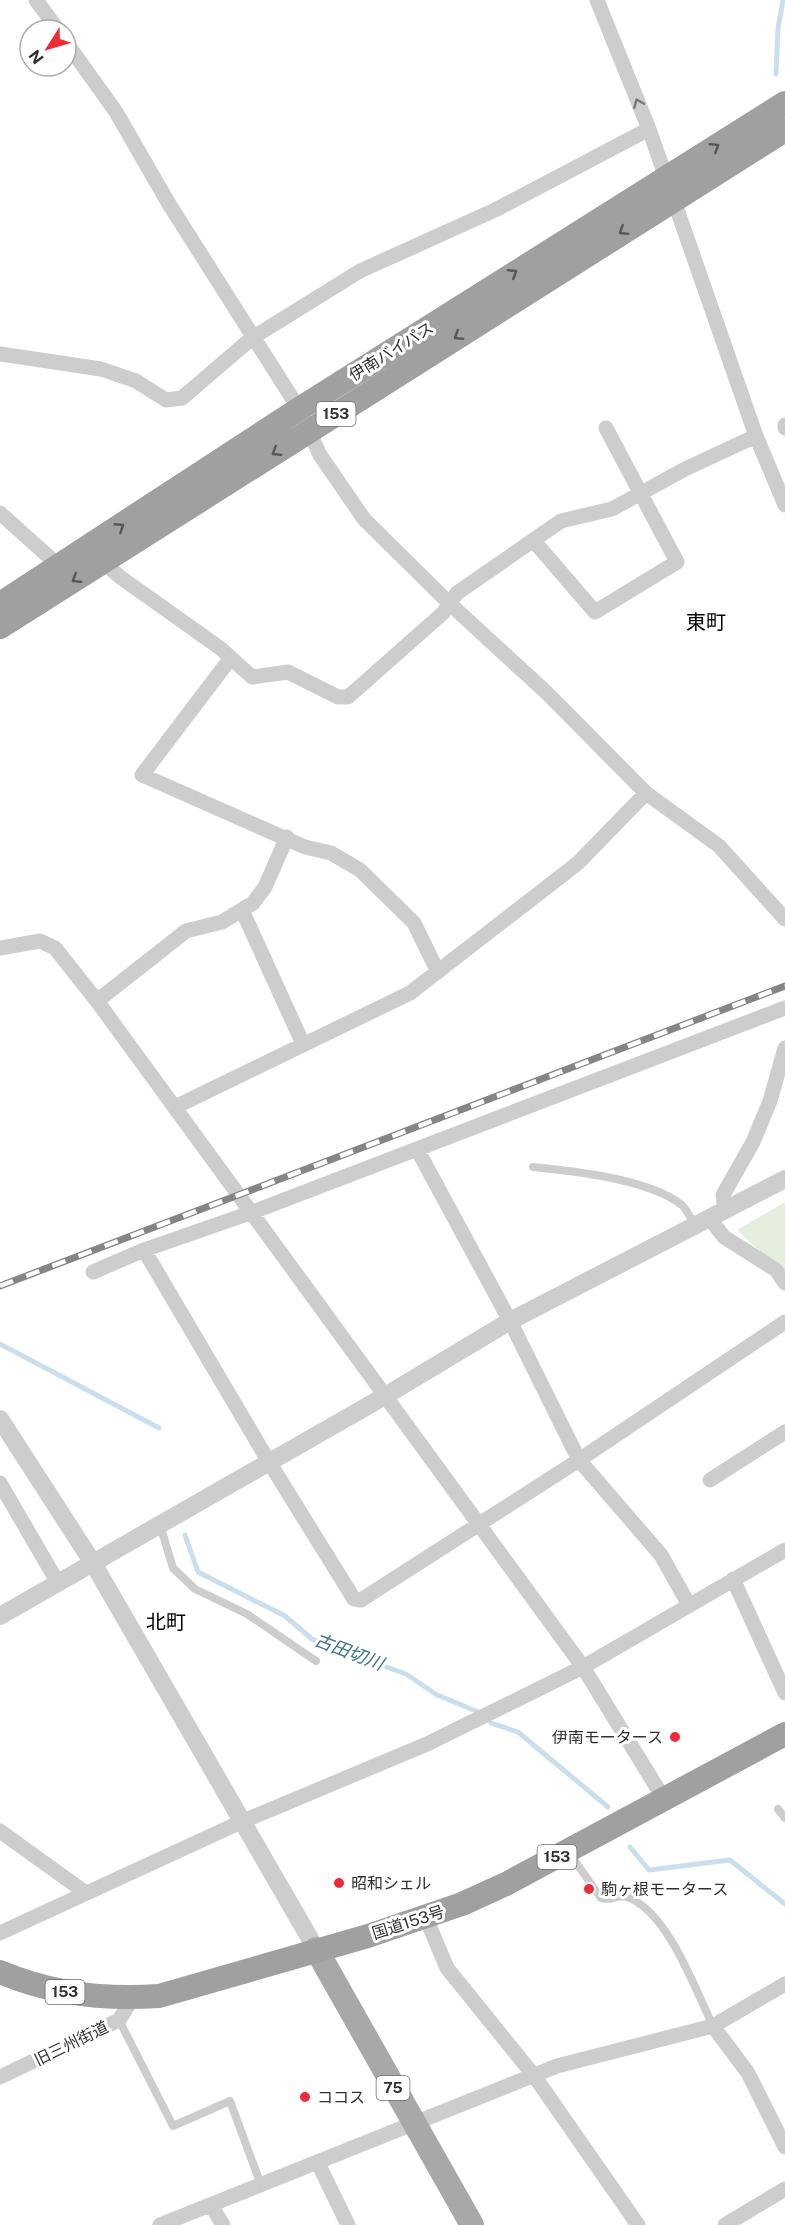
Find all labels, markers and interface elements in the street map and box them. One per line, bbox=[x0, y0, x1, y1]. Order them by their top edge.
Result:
north arrow bbox=[18, 18, 78, 78]
text: N bbox=[25, 46, 48, 67]
one-way arrow bbox=[633, 98, 646, 109]
one-way arrow bbox=[709, 142, 719, 154]
one-way arrow bbox=[619, 224, 629, 236]
one-way arrow bbox=[507, 269, 517, 281]
street label: 伊南バイパス bbox=[346, 318, 437, 385]
one-way arrow bbox=[454, 329, 465, 340]
road number: 153 bbox=[316, 402, 356, 426]
one-way arrow bbox=[272, 445, 283, 456]
one-way arrow bbox=[114, 522, 124, 534]
one-way arrow bbox=[72, 572, 82, 584]
district label: 東町 bbox=[686, 610, 726, 634]
district label: 北町 bbox=[146, 1610, 186, 1634]
water label: 古田切川 bbox=[312, 1629, 388, 1675]
place label: 伊南モータース bbox=[552, 1728, 663, 1747]
marker: 伊南モータース bbox=[668, 1730, 682, 1744]
road number: 153 bbox=[538, 1845, 576, 1869]
place label: 昭和シェル bbox=[351, 1874, 431, 1893]
marker: 昭和シェル bbox=[332, 1876, 346, 1890]
place label: 駒ヶ根モータース bbox=[601, 1880, 728, 1899]
marker: 駒ヶ根モータース bbox=[582, 1882, 596, 1896]
street label: 国道153号 bbox=[370, 1902, 447, 1943]
road number: 153 bbox=[46, 1980, 84, 2004]
street label: 旧三州街道 bbox=[31, 2017, 111, 2070]
road number: 75 bbox=[376, 2076, 410, 2100]
place label: ココス bbox=[317, 2088, 365, 2107]
marker: ココス bbox=[298, 2090, 312, 2104]

